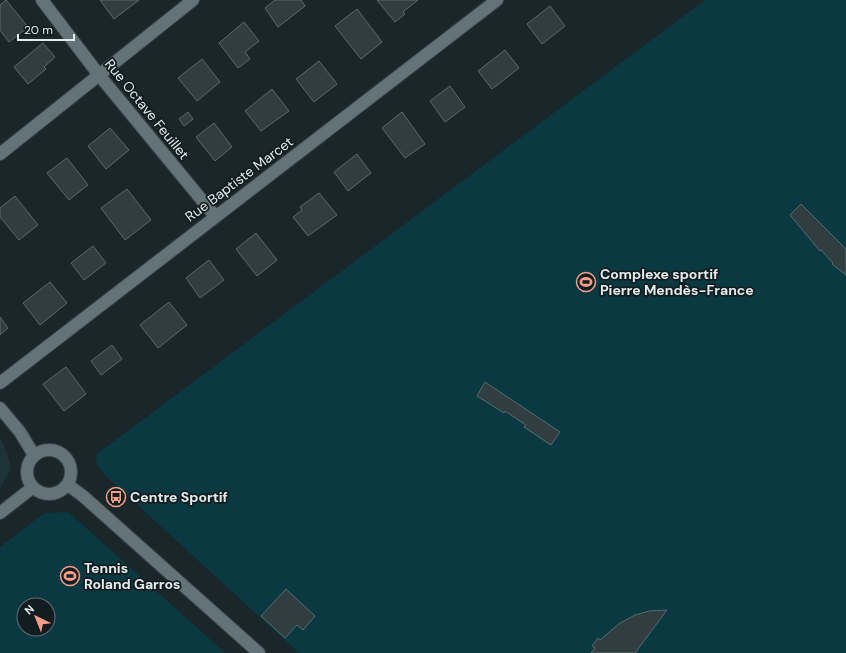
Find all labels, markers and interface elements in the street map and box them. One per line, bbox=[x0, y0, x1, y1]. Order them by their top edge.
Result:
scale bar bbox=[18, 16, 74, 42]
text: 20 m bbox=[24, 22, 53, 38]
street label: Rue Octave Feuillet bbox=[101, 55, 193, 163]
street label: Rue Baptiste Marcet bbox=[181, 133, 297, 225]
place label: Complexe sportif Pierre Mendès-France bbox=[600, 265, 754, 299]
sports icon: Complexe sportif Pierre Mendès-France bbox=[575, 271, 597, 293]
bus stop icon: Centre Sportif bbox=[105, 486, 127, 508]
place label: Centre Sportif bbox=[130, 488, 228, 506]
place label: Tennis Roland Garros bbox=[84, 559, 180, 593]
sports icon: Tennis Roland Garros bbox=[59, 565, 81, 587]
north arrow bbox=[16, 597, 56, 637]
text: N bbox=[21, 602, 37, 618]

